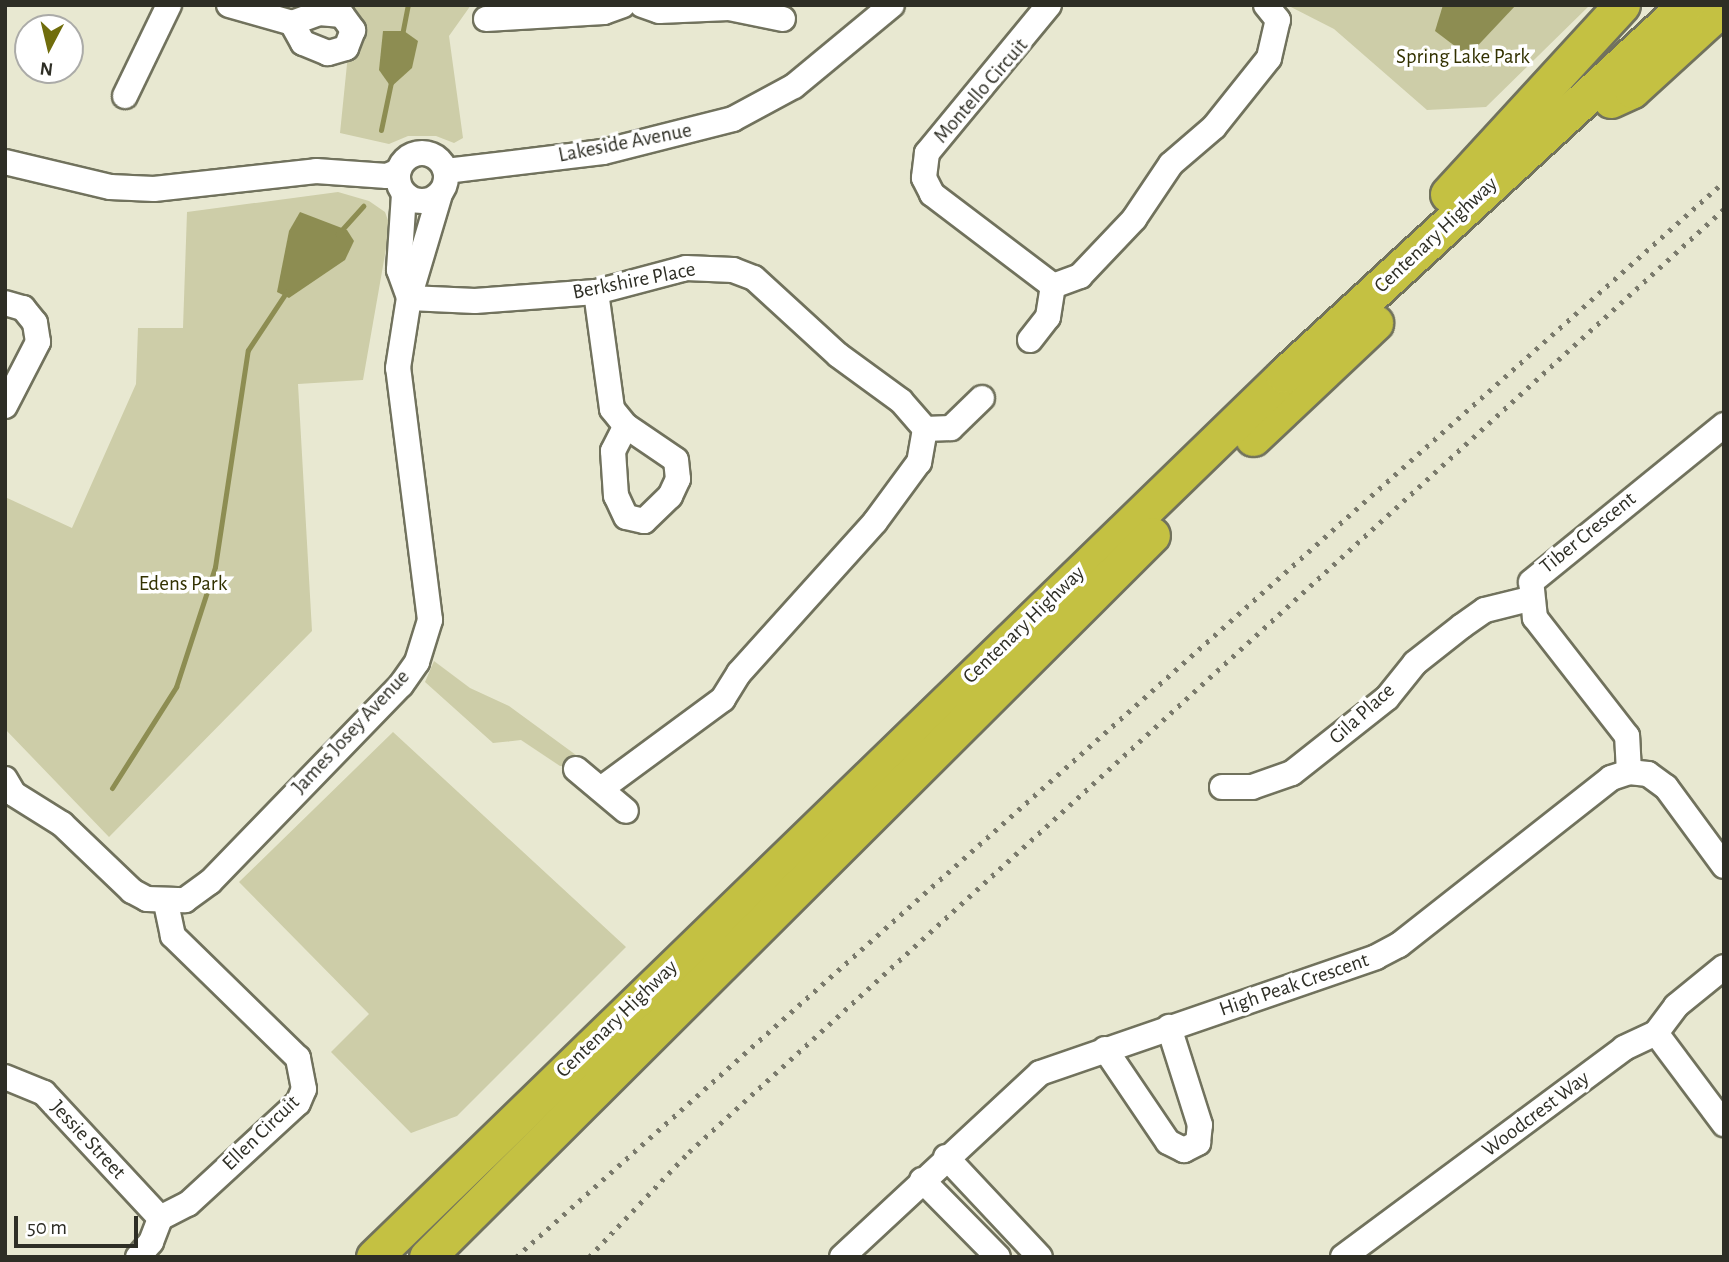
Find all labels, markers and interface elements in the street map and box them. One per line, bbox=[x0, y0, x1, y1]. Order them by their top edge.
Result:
north arrow bbox=[14, 14, 84, 84]
street label: Montello Circuit bbox=[929, 33, 1033, 149]
park label: Spring Lake Park bbox=[1396, 44, 1530, 70]
text: N bbox=[39, 58, 54, 79]
street label: Lakeside Avenue bbox=[556, 118, 694, 168]
street label: Centenary Highway bbox=[1369, 171, 1503, 299]
street label: Berkshire Place bbox=[571, 257, 697, 305]
street label: Tiber Crescent bbox=[1535, 487, 1641, 579]
street label: Centenary Highway bbox=[958, 561, 1090, 689]
park label: Edens Park bbox=[139, 571, 227, 597]
street label: James Josey Avenue bbox=[287, 665, 415, 799]
street label: Gila Place bbox=[1324, 678, 1400, 750]
street label: High Peak Crescent bbox=[1216, 948, 1372, 1022]
street label: Centenary Highway bbox=[551, 955, 683, 1083]
street label: Woodcrest Way bbox=[1477, 1066, 1595, 1162]
street label: Ellen Circuit bbox=[217, 1090, 305, 1176]
street label: Jessie Street bbox=[45, 1095, 131, 1185]
scale bar bbox=[18, 1202, 142, 1246]
text: 50 m bbox=[27, 1217, 67, 1238]

